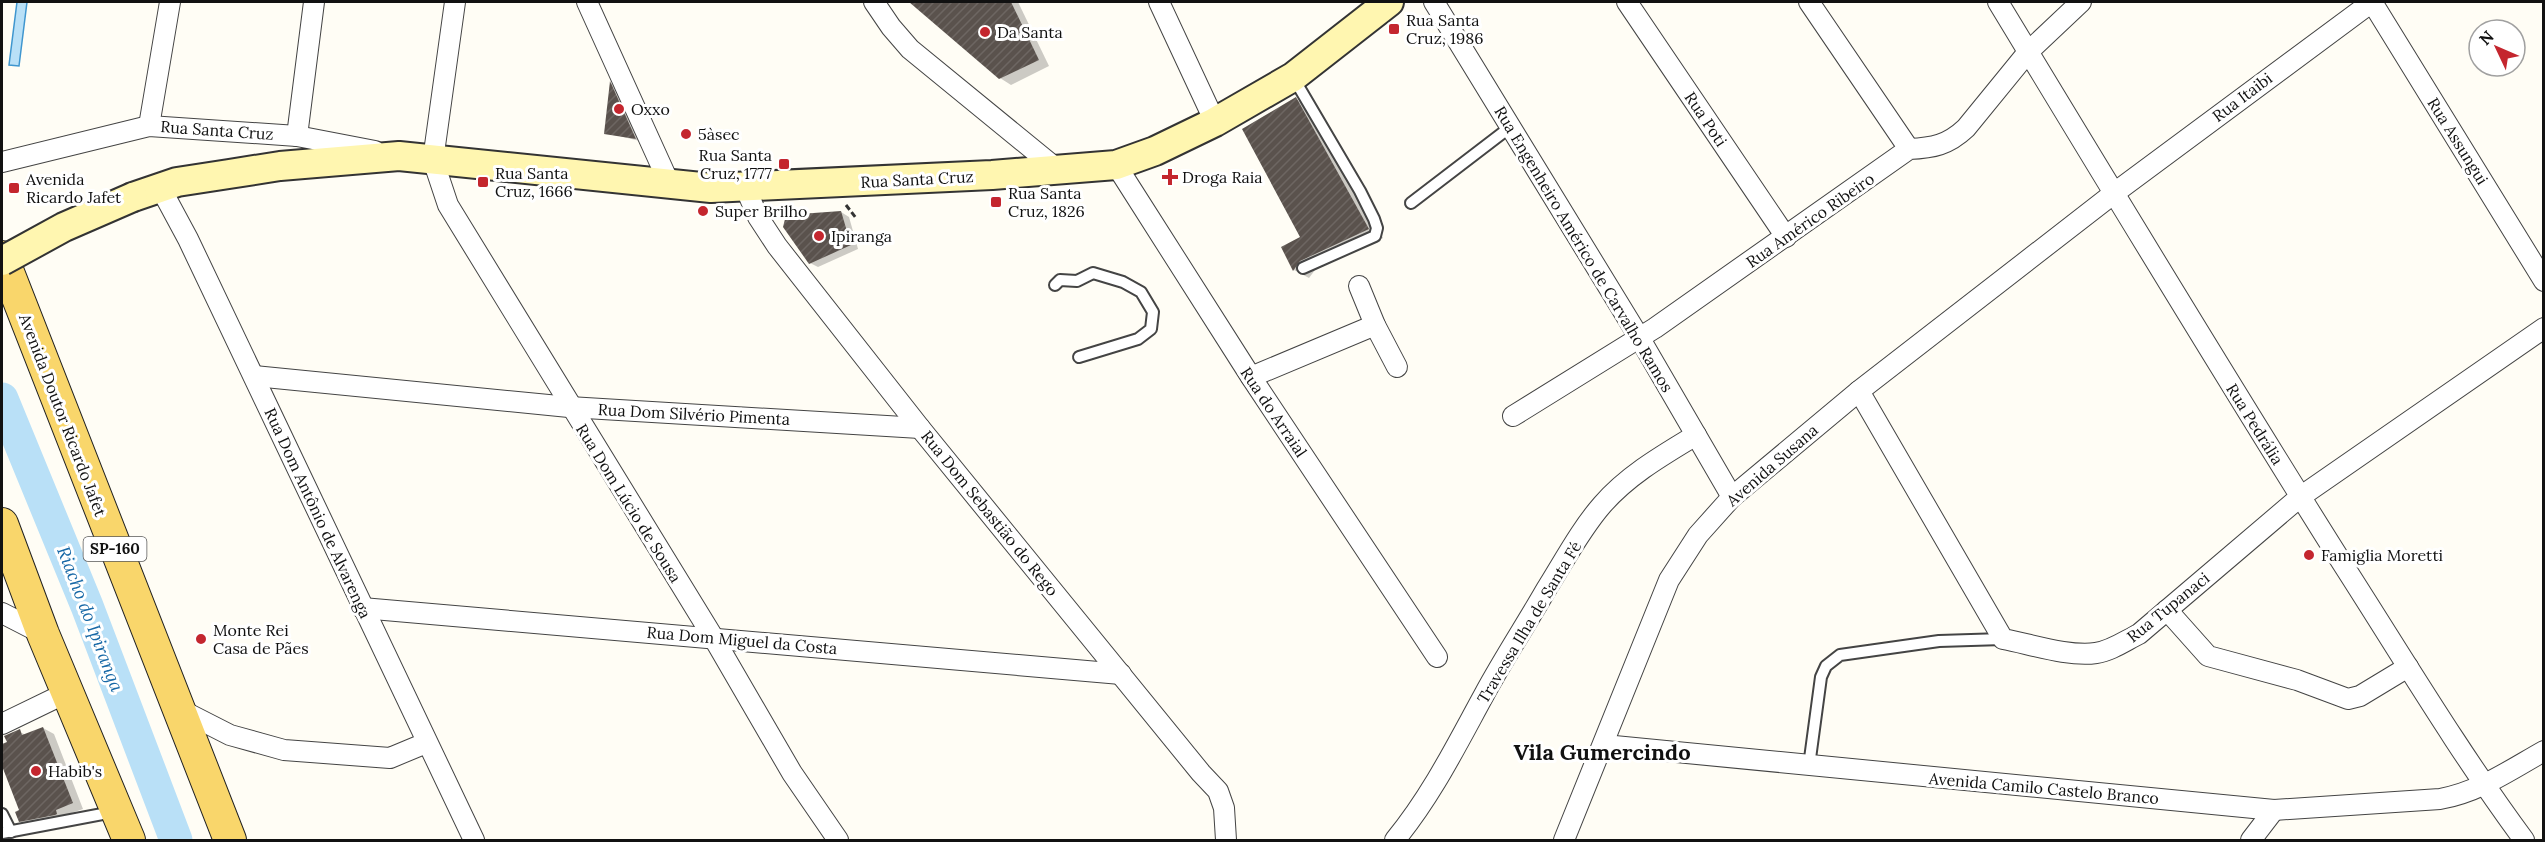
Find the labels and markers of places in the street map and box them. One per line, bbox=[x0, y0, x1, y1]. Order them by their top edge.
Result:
place label: Rua Santa Cruz, 1986 bbox=[1406, 10, 1483, 48]
place label: Da Santa bbox=[997, 22, 1063, 42]
marker: Rua Santa Cruz, 1986 bbox=[1387, 22, 1401, 36]
marker: Da Santa bbox=[978, 25, 992, 39]
place label: Oxxo bbox=[631, 99, 670, 119]
marker: Oxxo bbox=[612, 102, 626, 116]
place label: 5àsec bbox=[698, 124, 740, 144]
marker: 5àsec bbox=[679, 127, 693, 141]
place label: Rua Santa Cruz, 1777 bbox=[699, 145, 773, 183]
marker: Rua Santa Cruz, 1777 bbox=[777, 157, 791, 171]
place label: Rua Santa Cruz, 1666 bbox=[495, 163, 573, 201]
place label: Droga Raia bbox=[1182, 167, 1262, 187]
place label: Avenida Ricardo Jafet bbox=[25, 169, 122, 207]
marker: Droga Raia bbox=[1163, 170, 1177, 184]
marker: Rua Santa Cruz, 1666 bbox=[476, 175, 490, 189]
marker: Avenida Ricardo Jafet bbox=[7, 181, 21, 195]
place label: Rua Santa Cruz, 1826 bbox=[1008, 183, 1085, 221]
marker: Rua Santa Cruz, 1826 bbox=[989, 195, 1003, 209]
place label: Super Brilho bbox=[715, 201, 807, 221]
marker: Super Brilho bbox=[696, 204, 710, 218]
place label: Ipiranga bbox=[831, 226, 892, 246]
marker: Ipiranga bbox=[812, 229, 826, 243]
place label: Famiglia Moretti bbox=[2321, 545, 2443, 565]
marker: Famiglia Moretti bbox=[2302, 548, 2316, 562]
place label: Monte Rei Casa de Pães bbox=[213, 620, 309, 658]
marker: Monte Rei Casa de Pães bbox=[194, 632, 208, 646]
place label: Habib's bbox=[48, 761, 102, 781]
marker: Habib's bbox=[29, 764, 43, 778]

